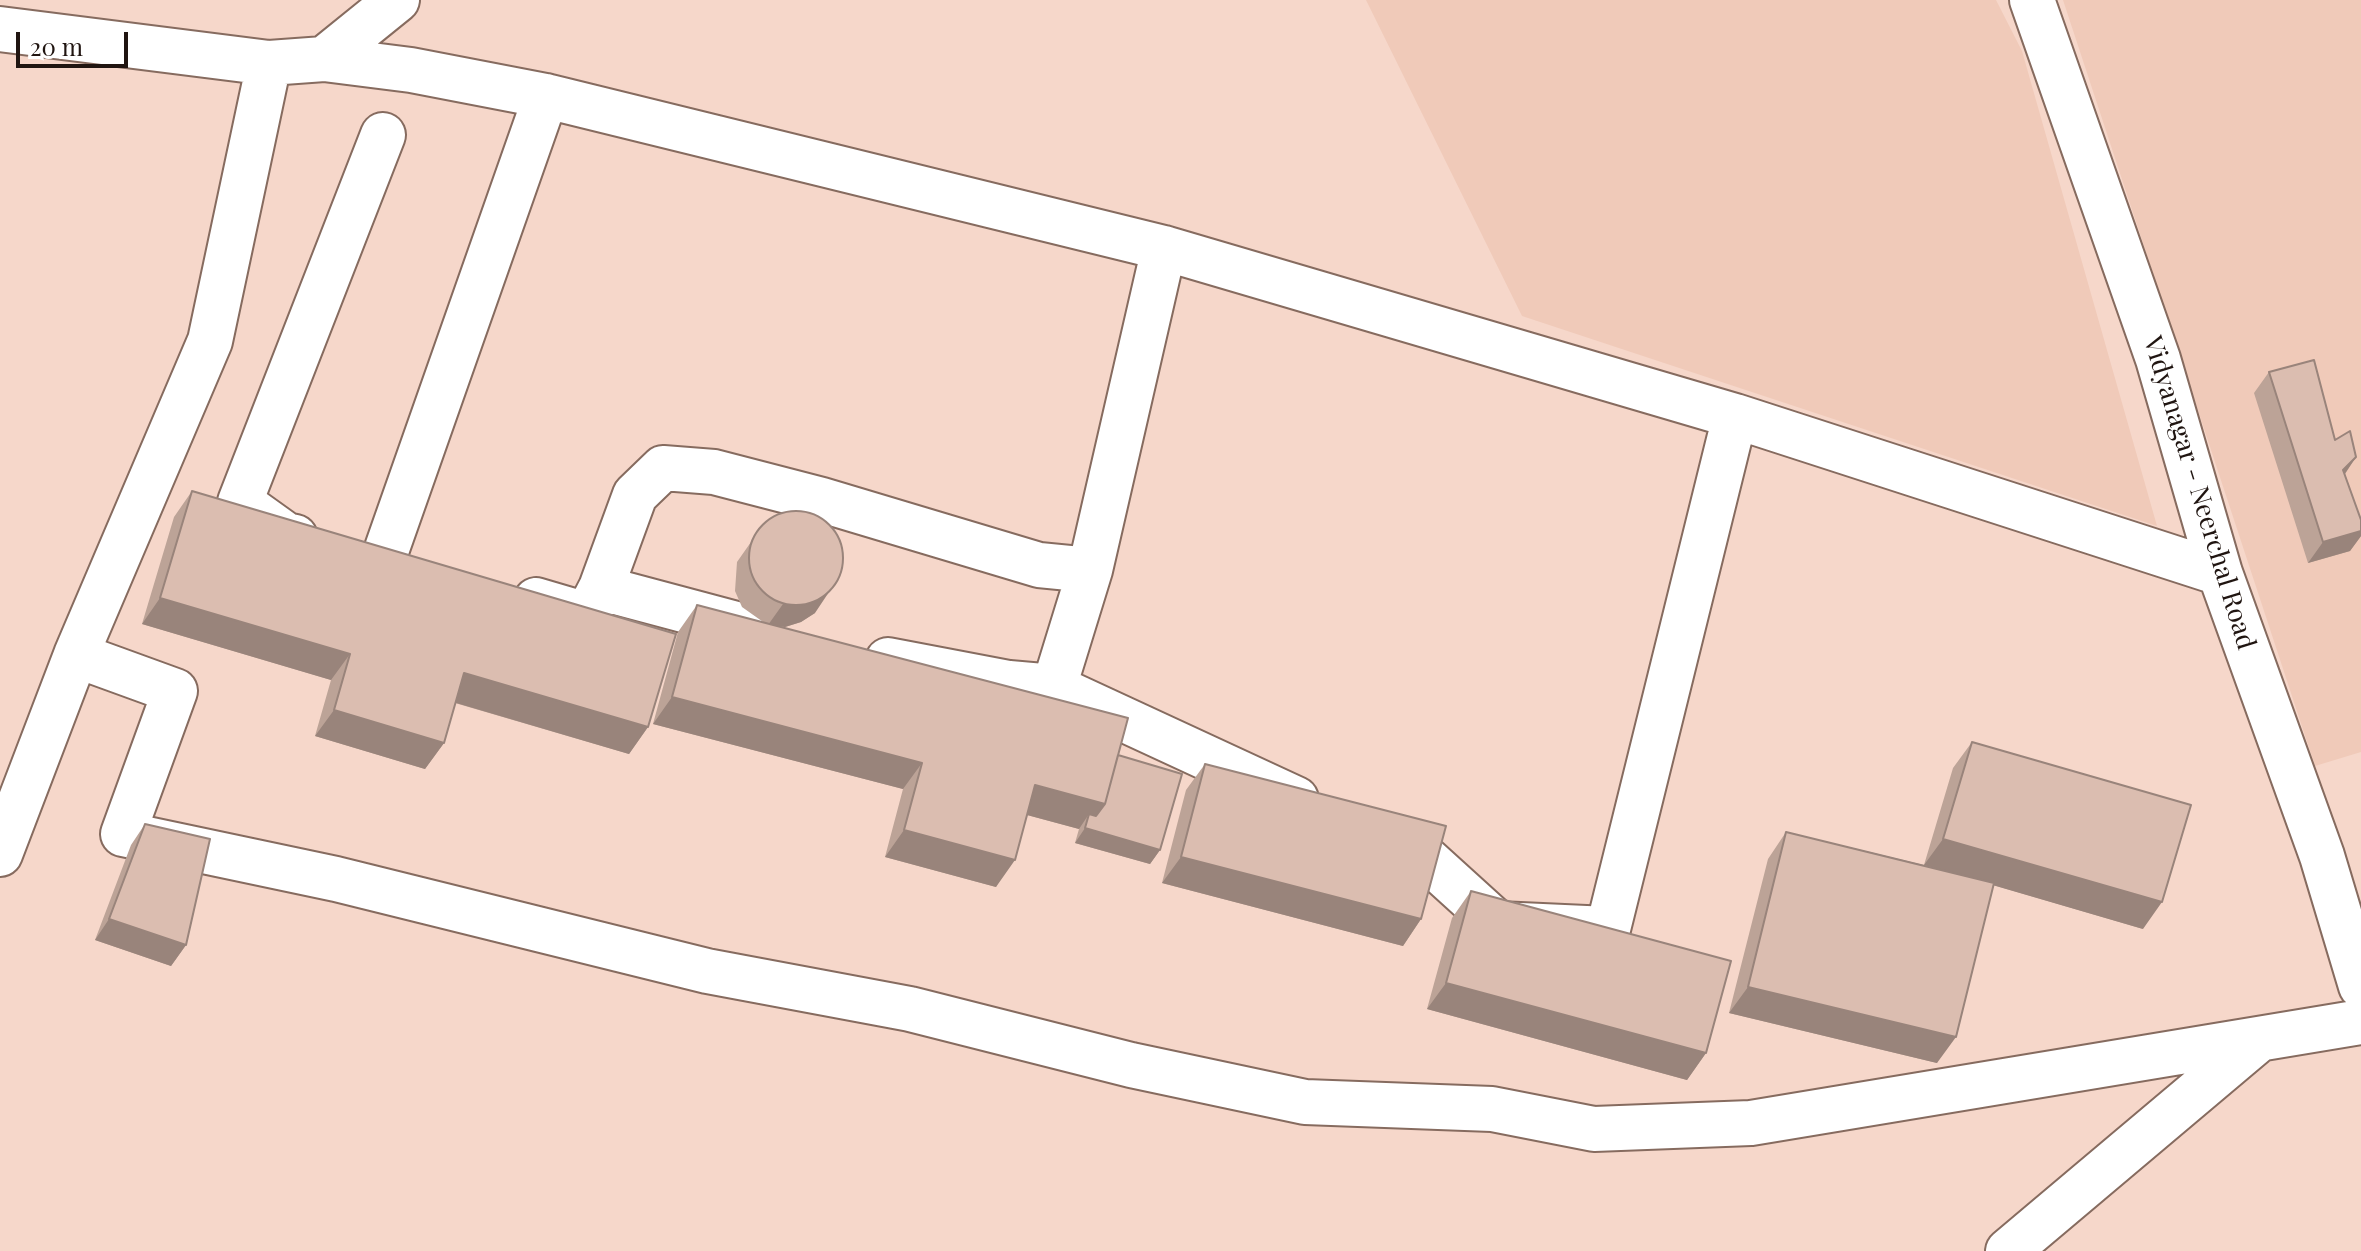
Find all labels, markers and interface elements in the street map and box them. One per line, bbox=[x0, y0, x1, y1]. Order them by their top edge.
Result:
scale bar bbox=[20, 16, 132, 66]
text: 20 m bbox=[30, 30, 83, 62]
street label: Vidyanagar - Neerchal Road bbox=[2136, 333, 2262, 653]

